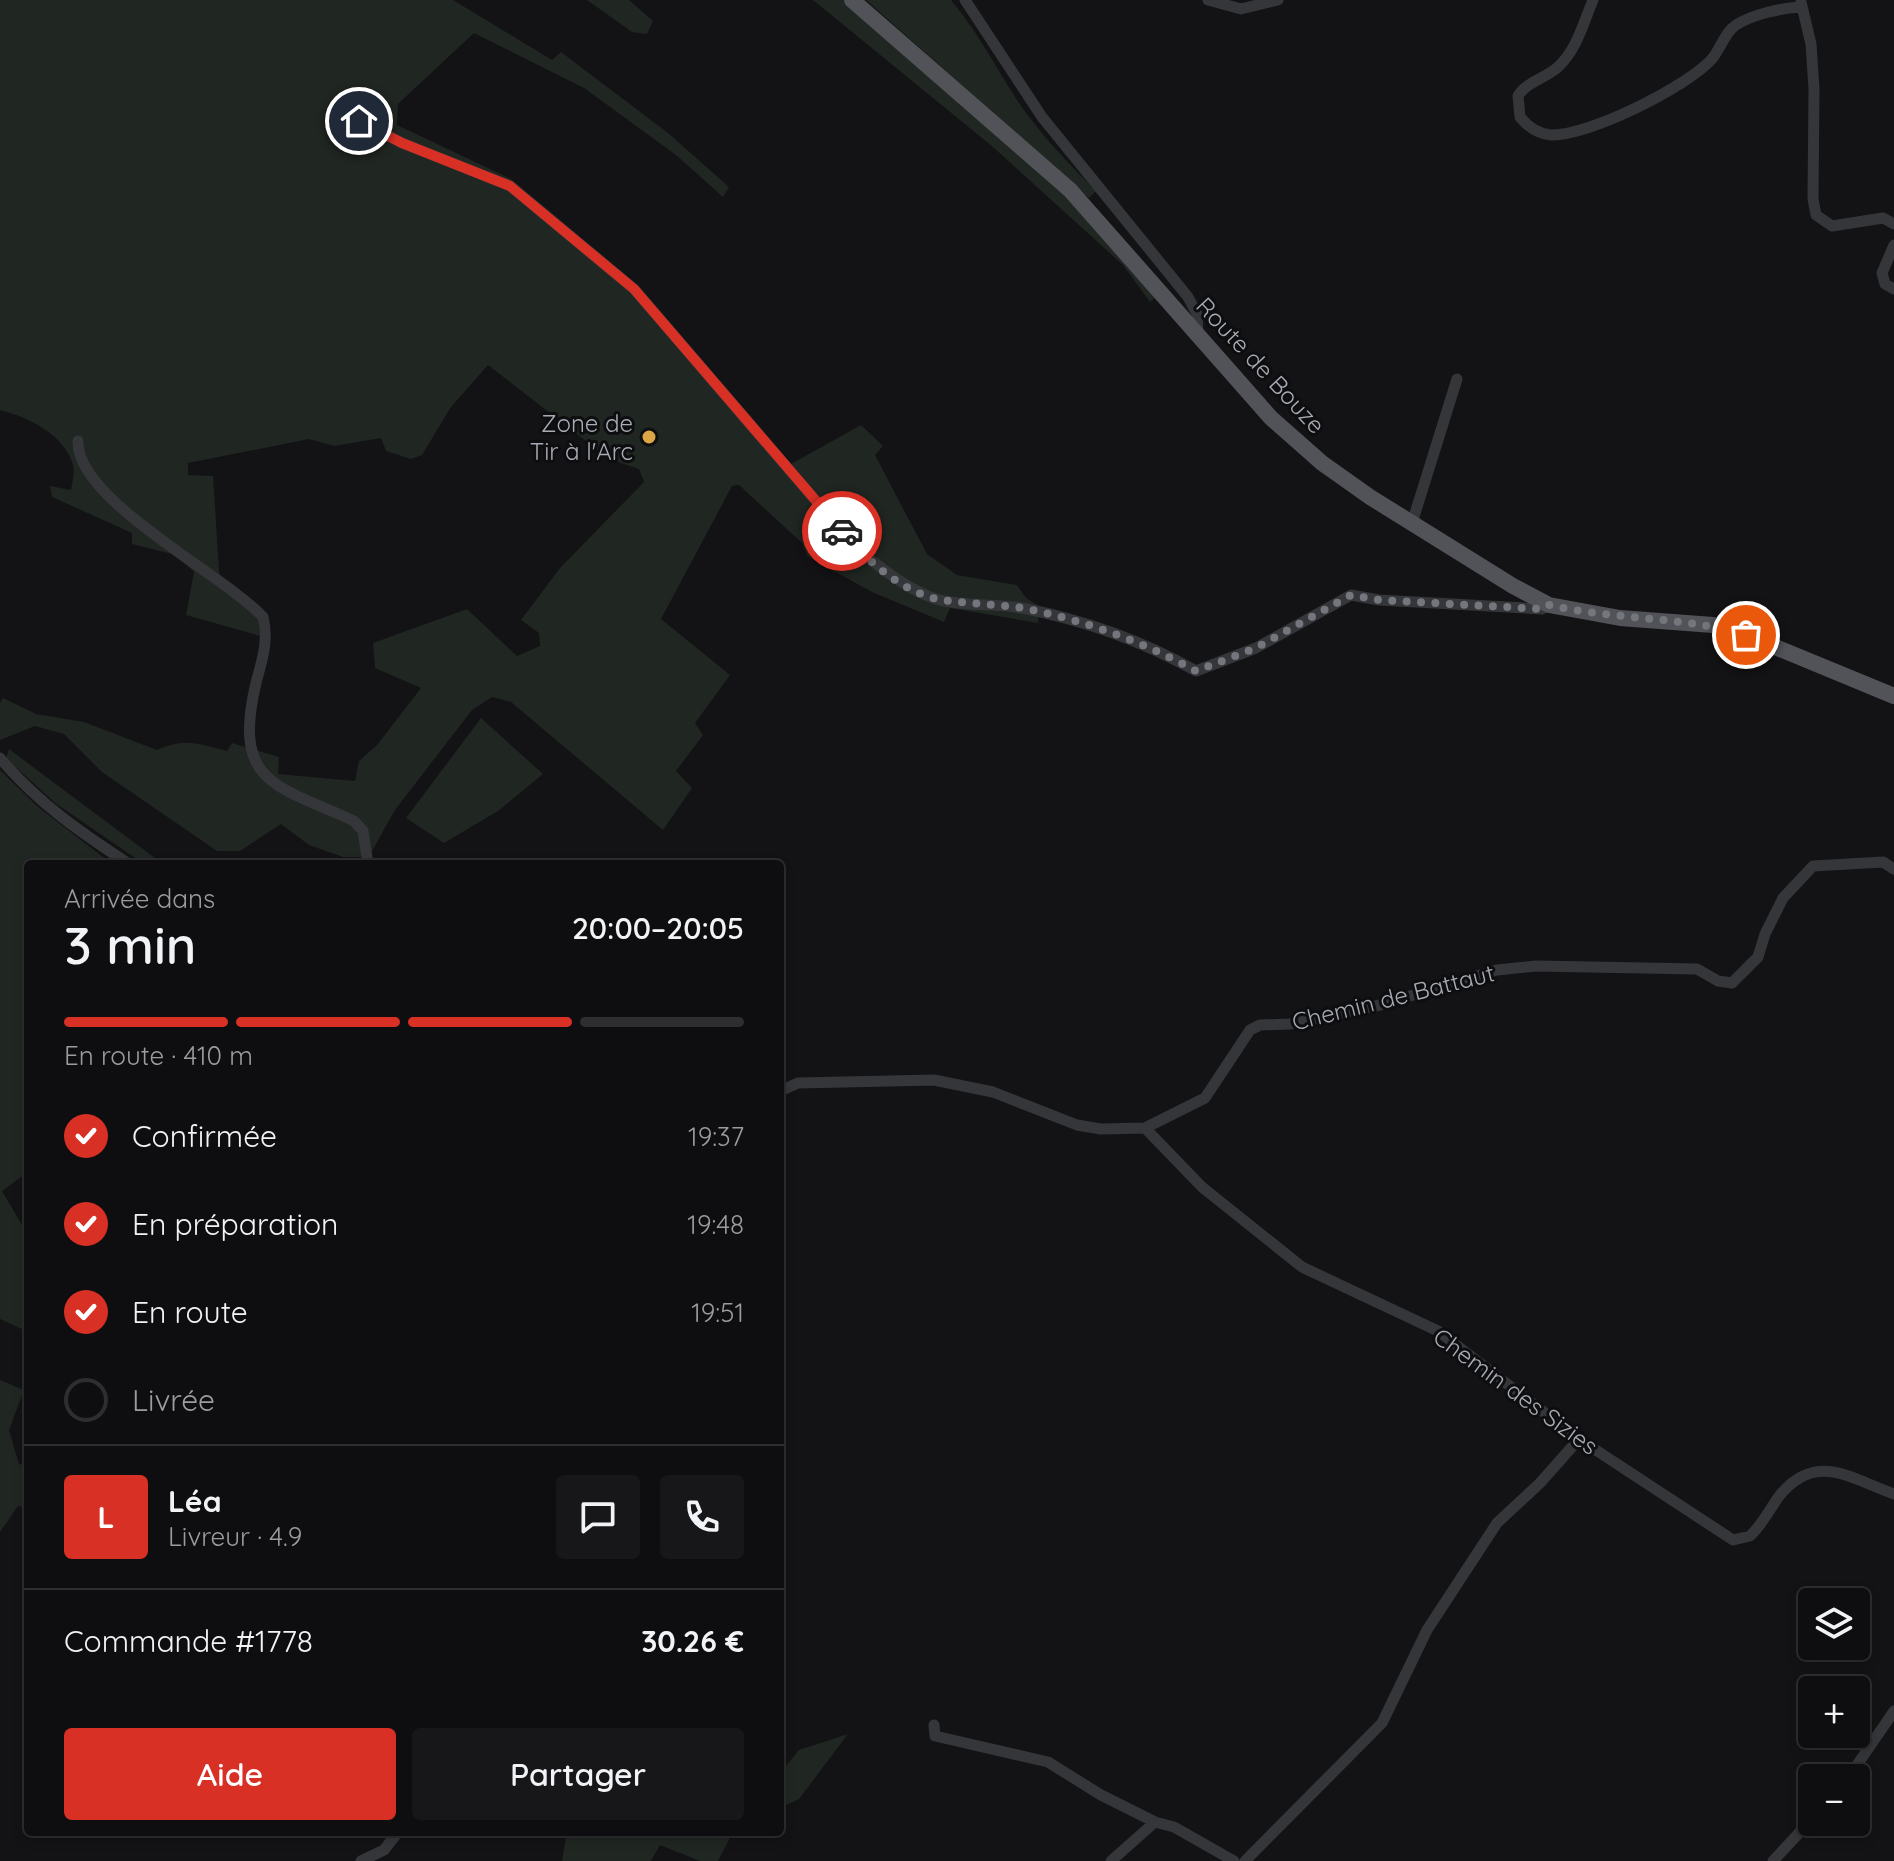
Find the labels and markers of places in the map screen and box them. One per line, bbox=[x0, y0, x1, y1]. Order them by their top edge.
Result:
pin bbox=[325, 87, 393, 155]
place label: Zone de Tir à l'Arc bbox=[530, 408, 633, 466]
marker: Zone de Tir à l'Arc bbox=[640, 428, 658, 446]
pin bbox=[1712, 601, 1780, 669]

